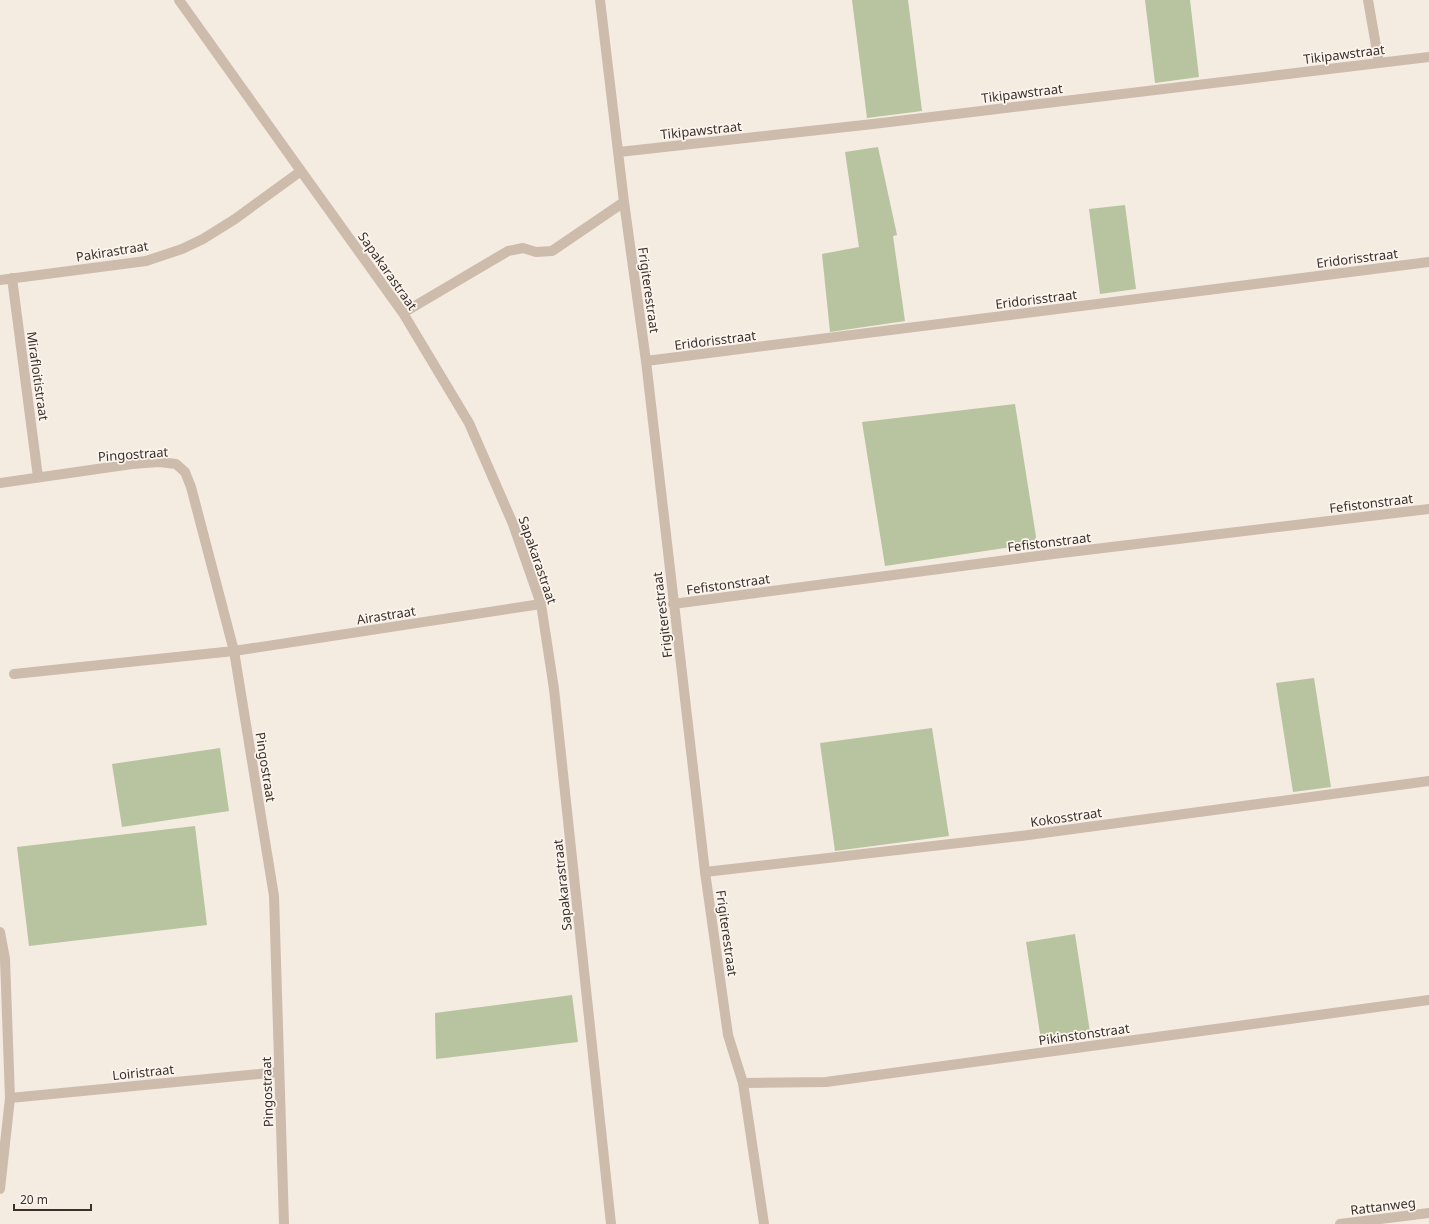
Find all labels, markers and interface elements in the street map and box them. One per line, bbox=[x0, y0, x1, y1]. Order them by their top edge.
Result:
street label: Tikipawstraat bbox=[1302, 40, 1386, 68]
street label: Tikipawstraat bbox=[980, 79, 1064, 107]
street label: Tikipawstraat bbox=[659, 117, 743, 143]
street label: Sapakarastraat bbox=[354, 228, 422, 314]
street label: Pakirastraat bbox=[74, 236, 150, 266]
street label: Eridorisstraat bbox=[1315, 244, 1399, 272]
street label: Frigiterestraat bbox=[634, 246, 664, 334]
street label: Eridorisstraat bbox=[994, 285, 1078, 313]
street label: Eridorisstraat bbox=[673, 326, 757, 354]
street label: Mirafloitistraat bbox=[23, 330, 53, 422]
street label: Pingostraat bbox=[97, 443, 169, 465]
street label: Fefistonstraat bbox=[1328, 489, 1414, 517]
street label: Sapakarastraat bbox=[515, 514, 562, 607]
street label: Fefistonstraat bbox=[1006, 528, 1092, 556]
street label: Fefistonstraat bbox=[685, 569, 771, 599]
street label: Frigiterestraat bbox=[648, 571, 676, 659]
street label: Airastraat bbox=[355, 601, 417, 629]
street label: Pingostraat bbox=[252, 731, 280, 803]
street label: Kokosstraat bbox=[1029, 803, 1103, 831]
street label: Sapakarastraat bbox=[548, 838, 576, 932]
street label: Frigiterestraat bbox=[712, 889, 742, 977]
street label: Pikinstonstraat bbox=[1037, 1019, 1131, 1049]
street label: Pingostraat bbox=[257, 1056, 277, 1128]
street label: Loiristraat bbox=[111, 1060, 175, 1084]
scale bar bbox=[14, 1186, 91, 1212]
text: 20 m bbox=[20, 1191, 48, 1208]
street label: Rattanweg bbox=[1349, 1193, 1417, 1219]

